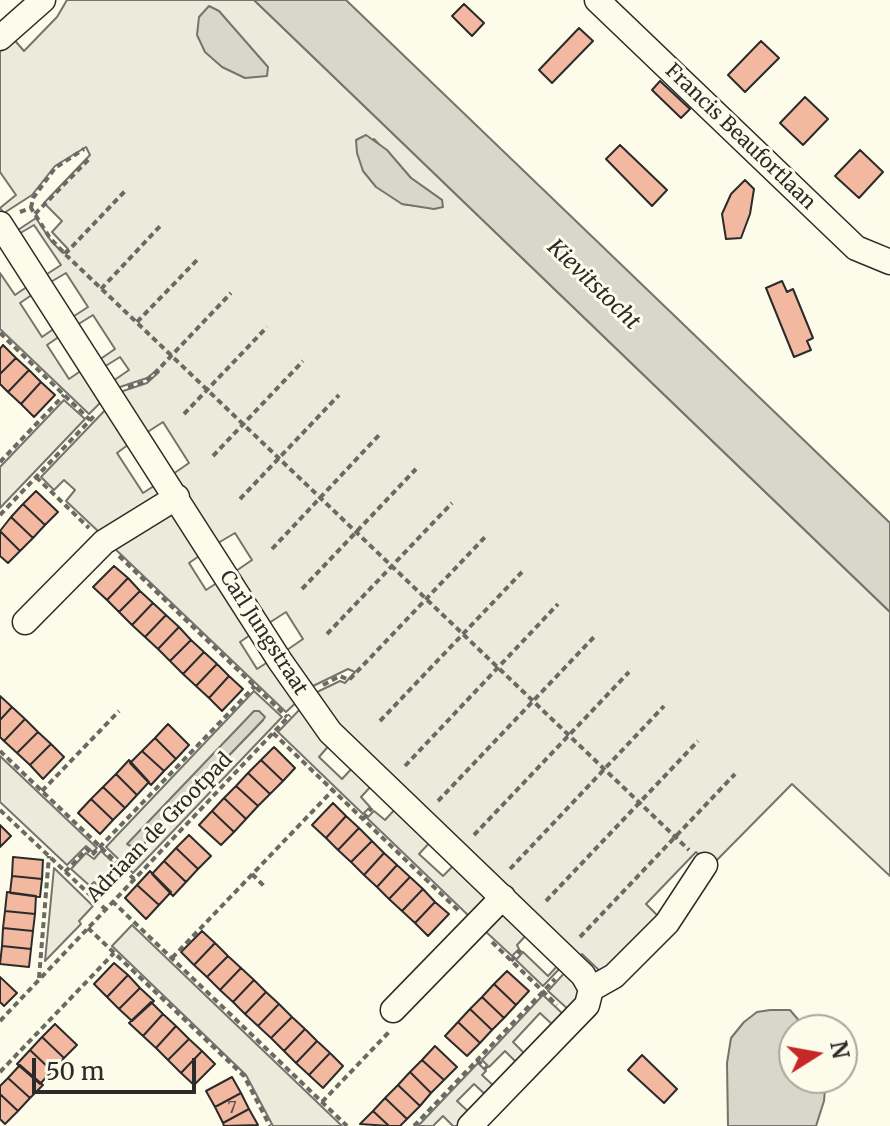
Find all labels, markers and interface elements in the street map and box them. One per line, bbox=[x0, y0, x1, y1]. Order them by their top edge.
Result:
street label: Francis Beaufortlaan bbox=[660, 59, 820, 215]
water label: Kievitstocht bbox=[541, 235, 645, 335]
street label: Carl Jungstraat bbox=[214, 566, 312, 700]
street label: Adriaan de Grootpad bbox=[82, 748, 238, 908]
north arrow bbox=[778, 1014, 858, 1094]
text: N bbox=[824, 1039, 855, 1061]
scale bar bbox=[36, 1042, 200, 1092]
text: 50 m bbox=[46, 1056, 105, 1087]
house number: 7 bbox=[227, 1098, 237, 1118]

